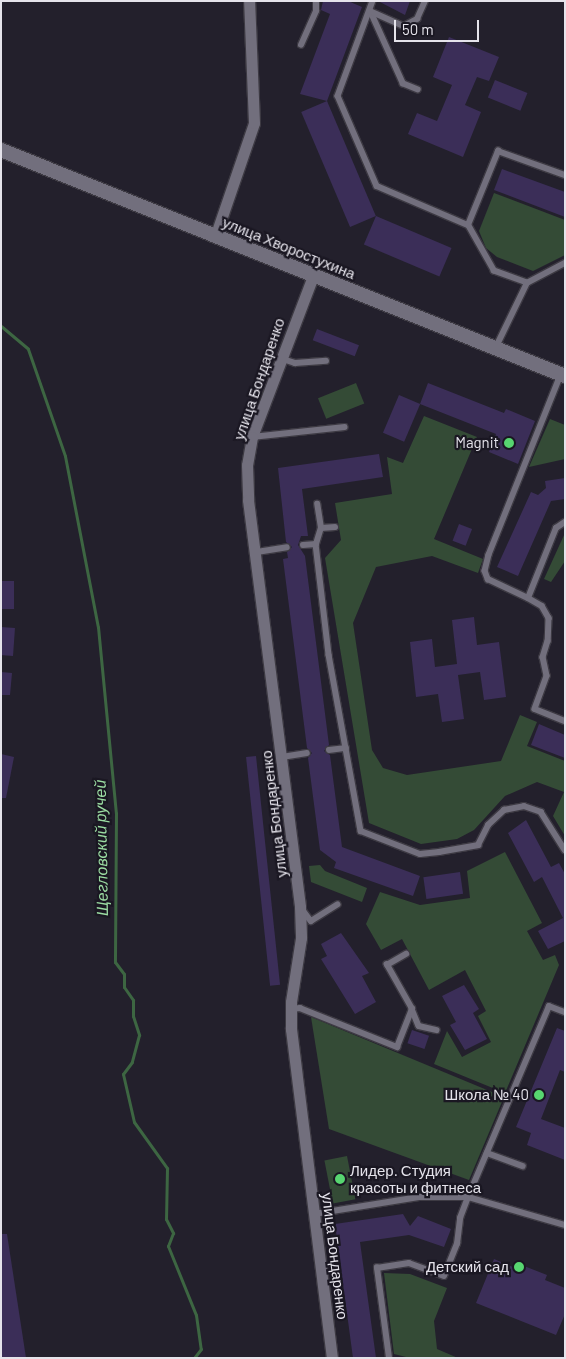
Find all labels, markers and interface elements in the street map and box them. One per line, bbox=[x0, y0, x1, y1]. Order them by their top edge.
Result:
scale bar bbox=[396, 10, 481, 42]
text: 50 m bbox=[402, 20, 434, 38]
street label: улица Хворостухина bbox=[220, 213, 358, 283]
street label: улица Бондаренко bbox=[230, 316, 288, 442]
place label: Magnit bbox=[455, 434, 499, 452]
marker: Magnit bbox=[503, 437, 515, 449]
street label: улица Бондаренко bbox=[257, 749, 291, 879]
water label: Щегловский ручей bbox=[90, 780, 112, 916]
place label: Школа № 40 bbox=[445, 1086, 529, 1104]
marker: Школа № 40 bbox=[533, 1089, 545, 1101]
place label: Лидер. Студия красоты и фитнеса bbox=[350, 1161, 481, 1196]
marker: Лидер. Студия красоты и фитнеса bbox=[334, 1173, 346, 1185]
street label: улица Бондаренко bbox=[318, 1191, 352, 1321]
place label: Детский сад bbox=[426, 1258, 509, 1276]
marker: Детский сад bbox=[513, 1261, 525, 1273]

